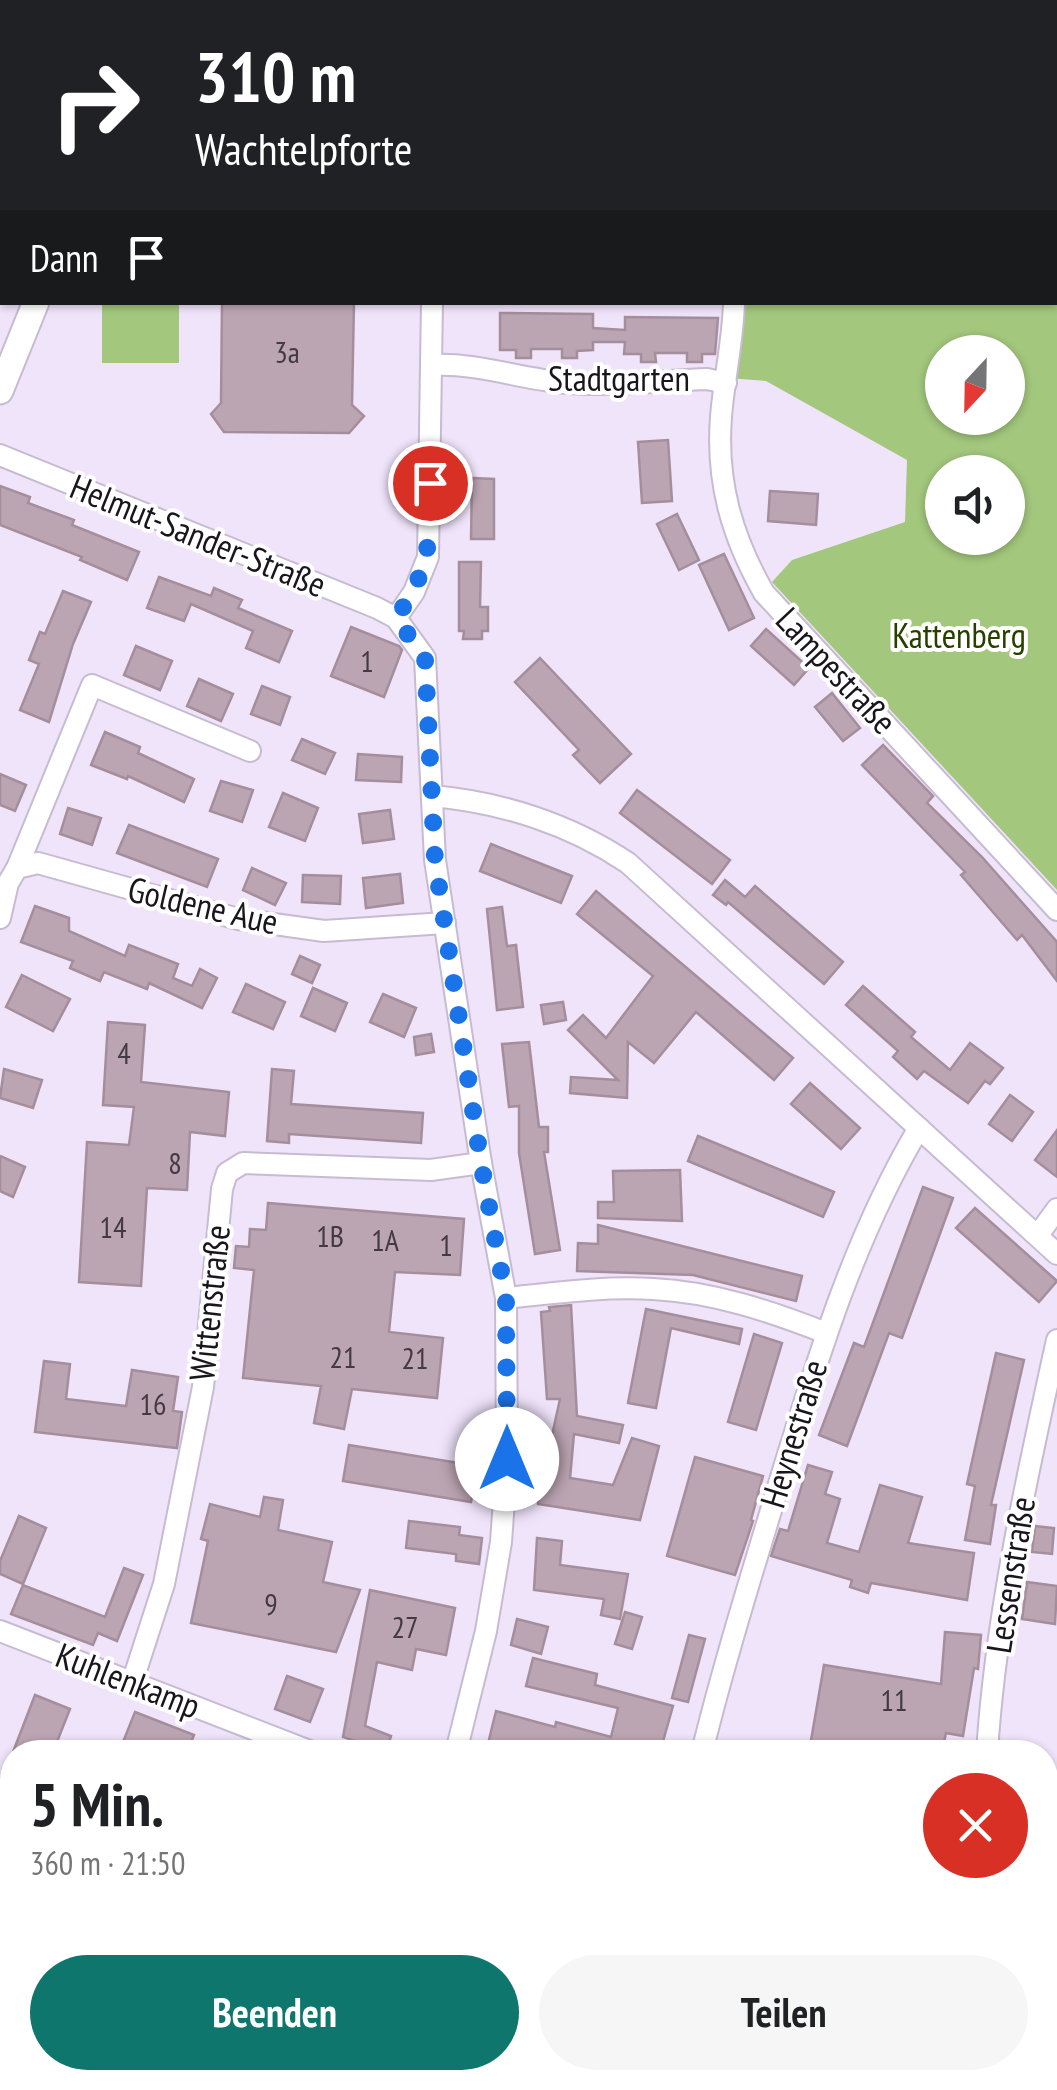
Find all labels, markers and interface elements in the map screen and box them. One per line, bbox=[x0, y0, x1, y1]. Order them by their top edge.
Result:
text: 310 m bbox=[195, 31, 356, 121]
icon: right bbox=[30, 40, 160, 170]
text: Wachtelpforte bbox=[195, 119, 412, 177]
icon: arrive bbox=[119, 230, 174, 285]
text: Dann bbox=[30, 233, 99, 282]
house number: 3a bbox=[274, 332, 300, 371]
north arrow bbox=[925, 335, 1025, 435]
map controls bbox=[925, 335, 1025, 555]
street label: Stadtgarten bbox=[548, 355, 690, 401]
pin bbox=[388, 441, 473, 526]
button: sound bbox=[925, 455, 1025, 555]
icon: arrive bbox=[403, 456, 458, 511]
street label: Helmut-Sander-Straße bbox=[64, 463, 333, 607]
street label: Lampestraße bbox=[766, 597, 907, 743]
park label: Kattenberg bbox=[892, 612, 1026, 658]
house number: 1 bbox=[360, 641, 374, 680]
street label: Goldene Aue bbox=[124, 865, 283, 945]
house number: 4 bbox=[117, 1033, 131, 1072]
house number: 8 bbox=[168, 1143, 182, 1182]
house number: 14 bbox=[100, 1207, 127, 1246]
house number: 1B bbox=[316, 1216, 344, 1255]
house number: 1A bbox=[371, 1220, 400, 1259]
street label: Wittenstraße bbox=[178, 1223, 240, 1383]
house number: 1 bbox=[439, 1225, 453, 1264]
house number: 21 bbox=[330, 1337, 357, 1376]
house number: 21 bbox=[402, 1338, 429, 1377]
street label: Heynestraße bbox=[749, 1354, 837, 1513]
house number: 16 bbox=[140, 1384, 167, 1423]
position arrow bbox=[455, 1407, 559, 1511]
street label: Lessenstraße bbox=[975, 1493, 1045, 1656]
house number: 9 bbox=[264, 1584, 278, 1623]
house number: 27 bbox=[392, 1607, 419, 1646]
street label: Kuhlenkamp bbox=[50, 1632, 207, 1729]
house number: 11 bbox=[881, 1680, 908, 1719]
text: 5 Min. bbox=[30, 1765, 164, 1843]
button: close bbox=[923, 1773, 1028, 1878]
text: 360 m · 21:50 bbox=[30, 1842, 185, 1884]
button: Beenden bbox=[30, 1955, 519, 2070]
button: Teilen bbox=[539, 1955, 1028, 2070]

